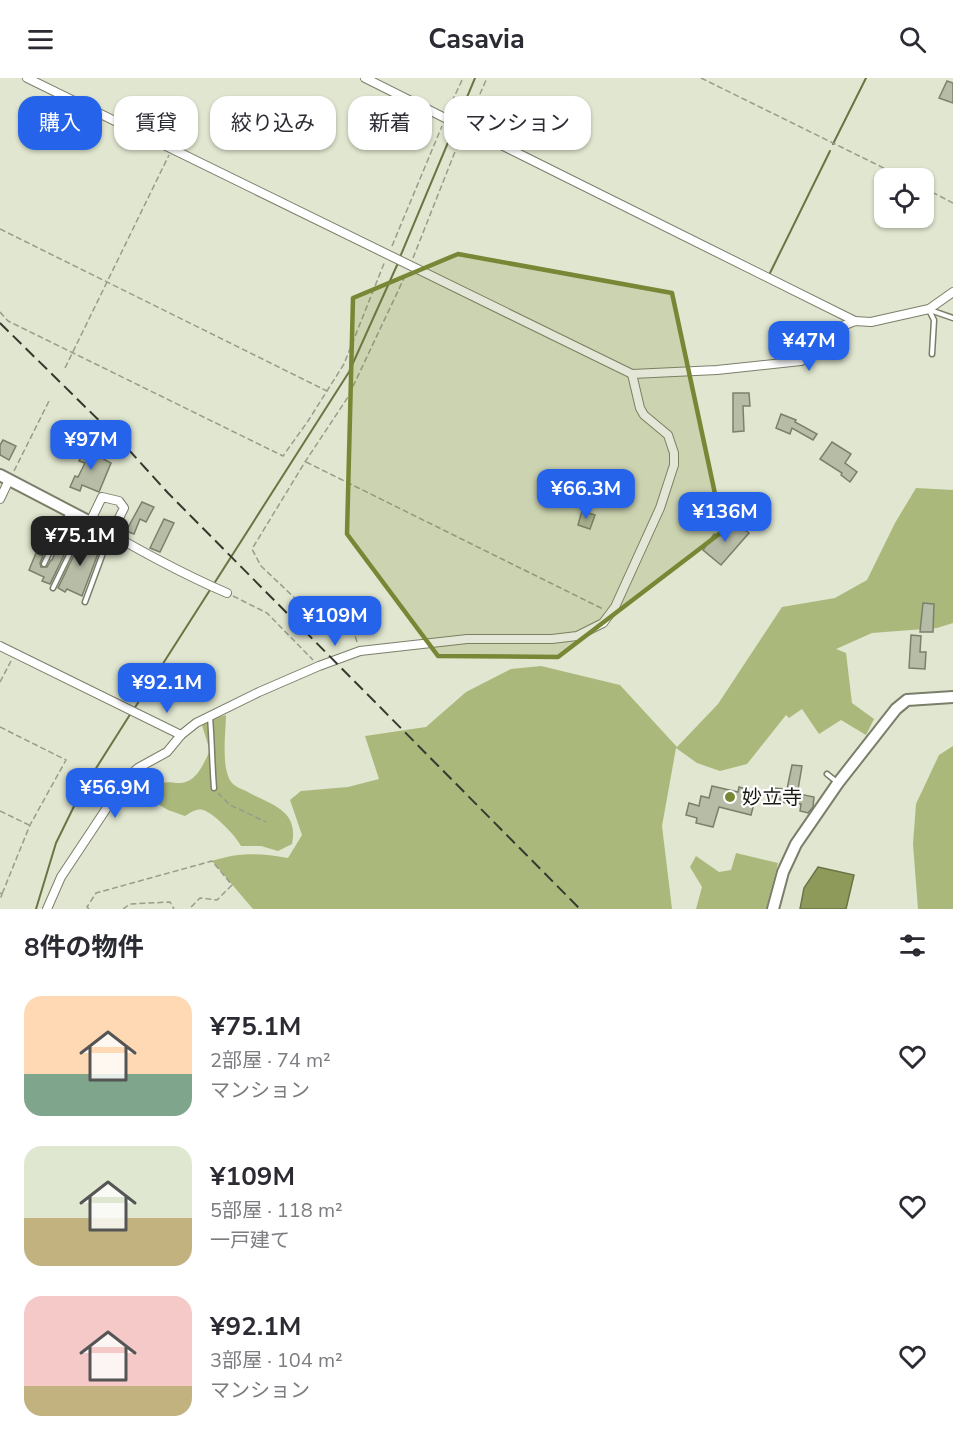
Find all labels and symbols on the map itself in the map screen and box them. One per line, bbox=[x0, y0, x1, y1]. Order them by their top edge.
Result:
pin: ¥47M bbox=[773, 321, 845, 372]
pin: ¥97M bbox=[55, 420, 127, 471]
pin: ¥66.3M bbox=[537, 469, 635, 520]
pin: ¥136M bbox=[683, 492, 767, 543]
pin: ¥75.1M bbox=[31, 516, 129, 567]
pin: ¥109M bbox=[293, 596, 377, 647]
pin: ¥92.1M bbox=[118, 663, 216, 714]
pin: ¥56.9M bbox=[66, 768, 164, 819]
place label: 妙立寺 bbox=[742, 784, 802, 811]
marker: 妙立寺 bbox=[723, 790, 737, 804]

